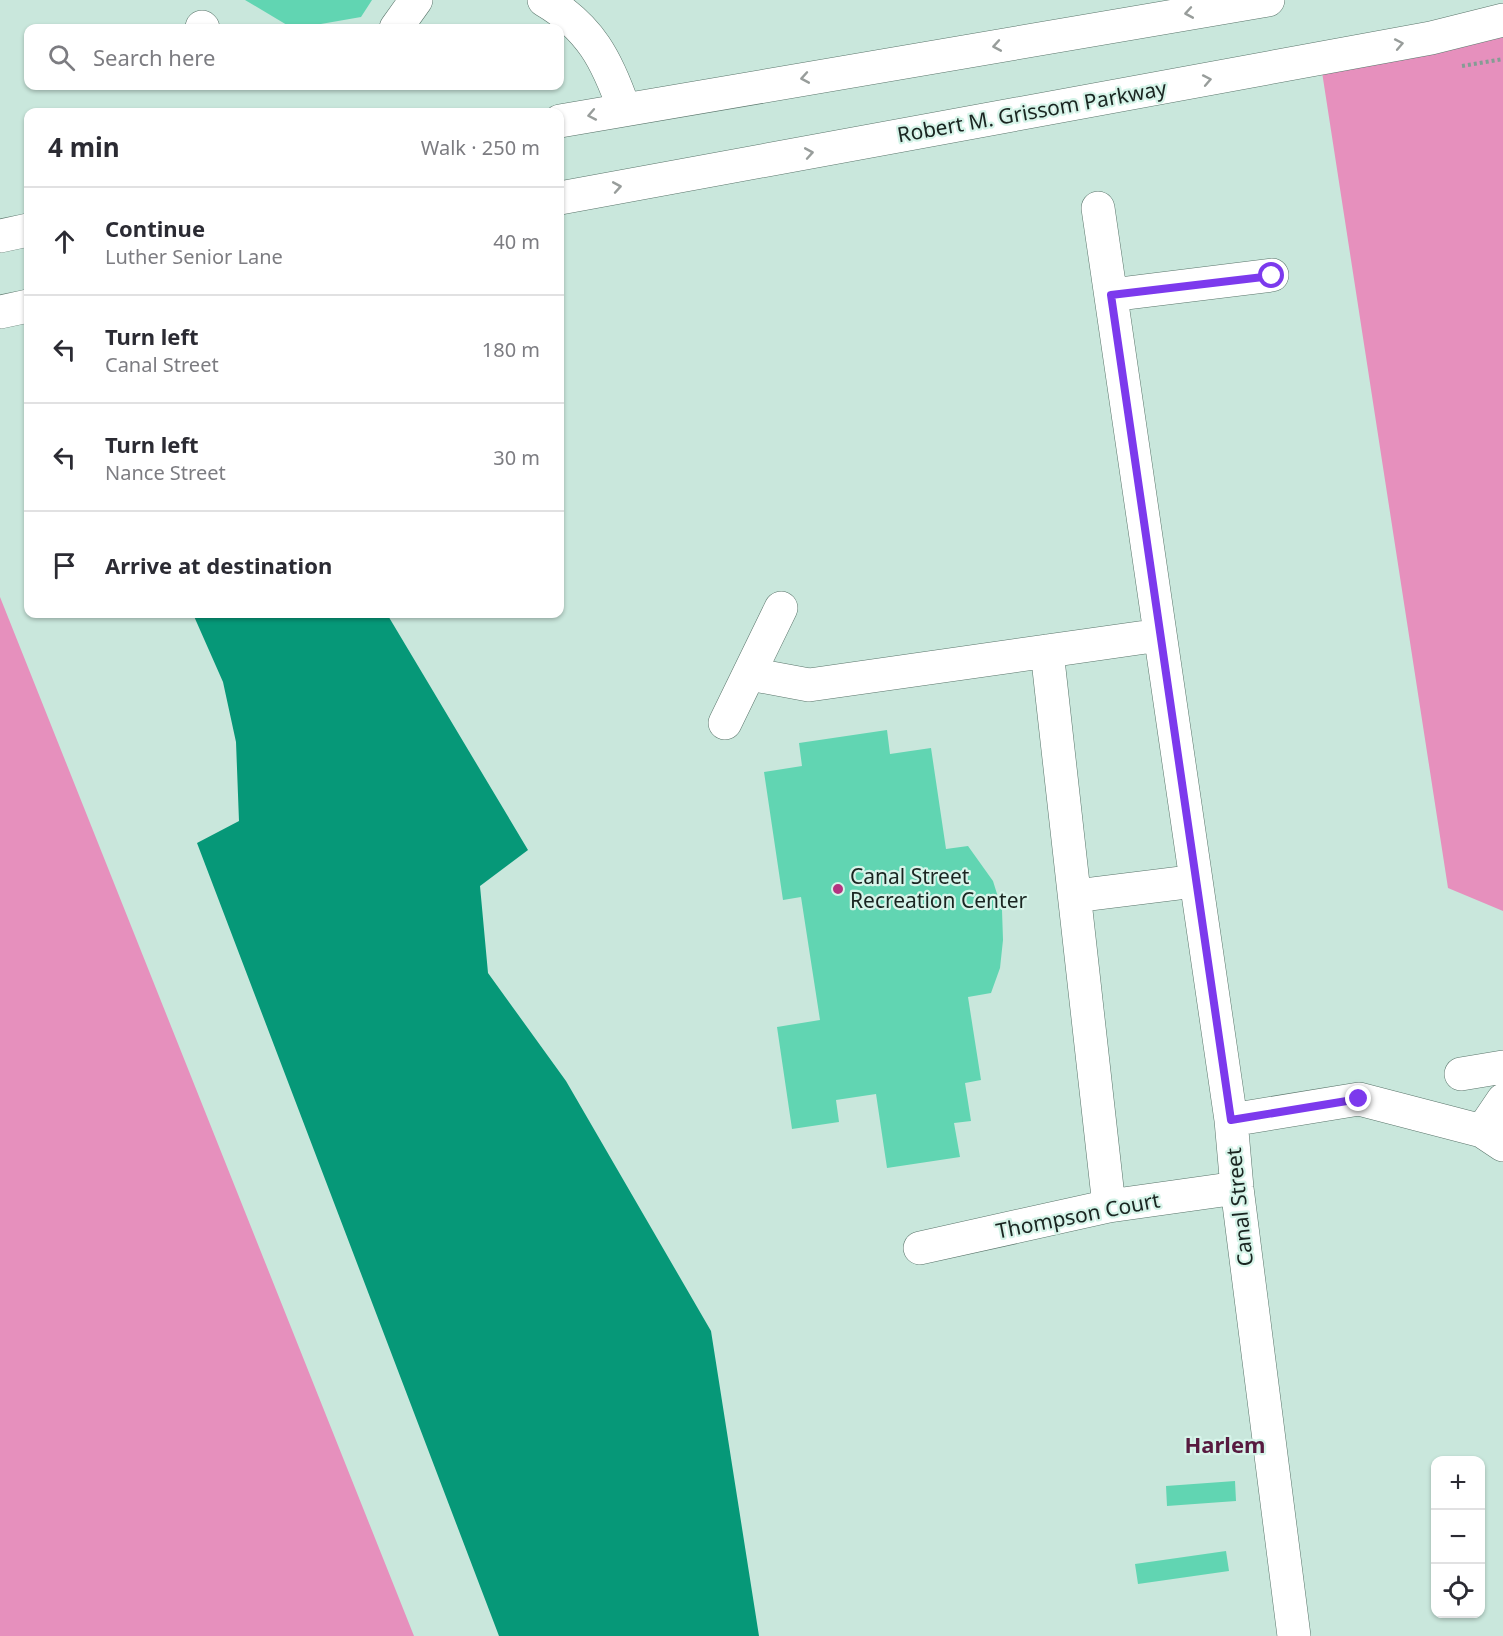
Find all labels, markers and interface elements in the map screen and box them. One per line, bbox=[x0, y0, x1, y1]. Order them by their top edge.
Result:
one-way arrow bbox=[1185, 6, 1195, 19]
search box bbox=[24, 24, 564, 90]
one-way arrow bbox=[1394, 38, 1404, 51]
one-way arrow bbox=[992, 39, 1002, 51]
icon: search bbox=[45, 41, 78, 74]
text: Search here bbox=[93, 42, 215, 72]
one-way arrow bbox=[800, 71, 810, 84]
street label: Robert M. Grissom Parkway bbox=[895, 73, 1169, 149]
one-way arrow bbox=[1202, 74, 1212, 87]
one-way arrow bbox=[587, 108, 597, 121]
text: 4 min bbox=[48, 129, 120, 165]
text: Walk · 250 m bbox=[421, 134, 540, 161]
one-way arrow bbox=[804, 147, 814, 160]
one-way arrow bbox=[612, 181, 622, 194]
text: Continue bbox=[105, 213, 205, 243]
icon: ahead bbox=[48, 225, 81, 258]
text: 40 m bbox=[493, 228, 540, 255]
text: Luther Senior Lane bbox=[105, 243, 283, 270]
route start bbox=[1258, 262, 1284, 288]
text: Turn left bbox=[105, 321, 199, 351]
icon: left bbox=[48, 333, 81, 366]
text: 180 m bbox=[482, 336, 540, 363]
text: Canal Street bbox=[105, 351, 219, 378]
text: Turn left bbox=[105, 429, 199, 459]
icon: left bbox=[48, 441, 81, 474]
text: 30 m bbox=[493, 444, 540, 471]
text: Nance Street bbox=[105, 459, 226, 486]
icon: arrive bbox=[48, 549, 81, 582]
text: Arrive at destination bbox=[105, 550, 332, 580]
place label: Canal Street Recreation Center bbox=[850, 862, 1028, 914]
marker: Canal Street Recreation Center bbox=[831, 882, 845, 896]
route end bbox=[1345, 1085, 1371, 1111]
street label: Canal Street bbox=[1219, 1146, 1259, 1268]
street label: Thompson Court bbox=[994, 1185, 1163, 1245]
district label: Harlem bbox=[1185, 1429, 1265, 1459]
map controls bbox=[1431, 1456, 1485, 1618]
button: + bbox=[1431, 1456, 1485, 1510]
button: − bbox=[1431, 1510, 1485, 1564]
button: locate bbox=[1431, 1564, 1485, 1618]

